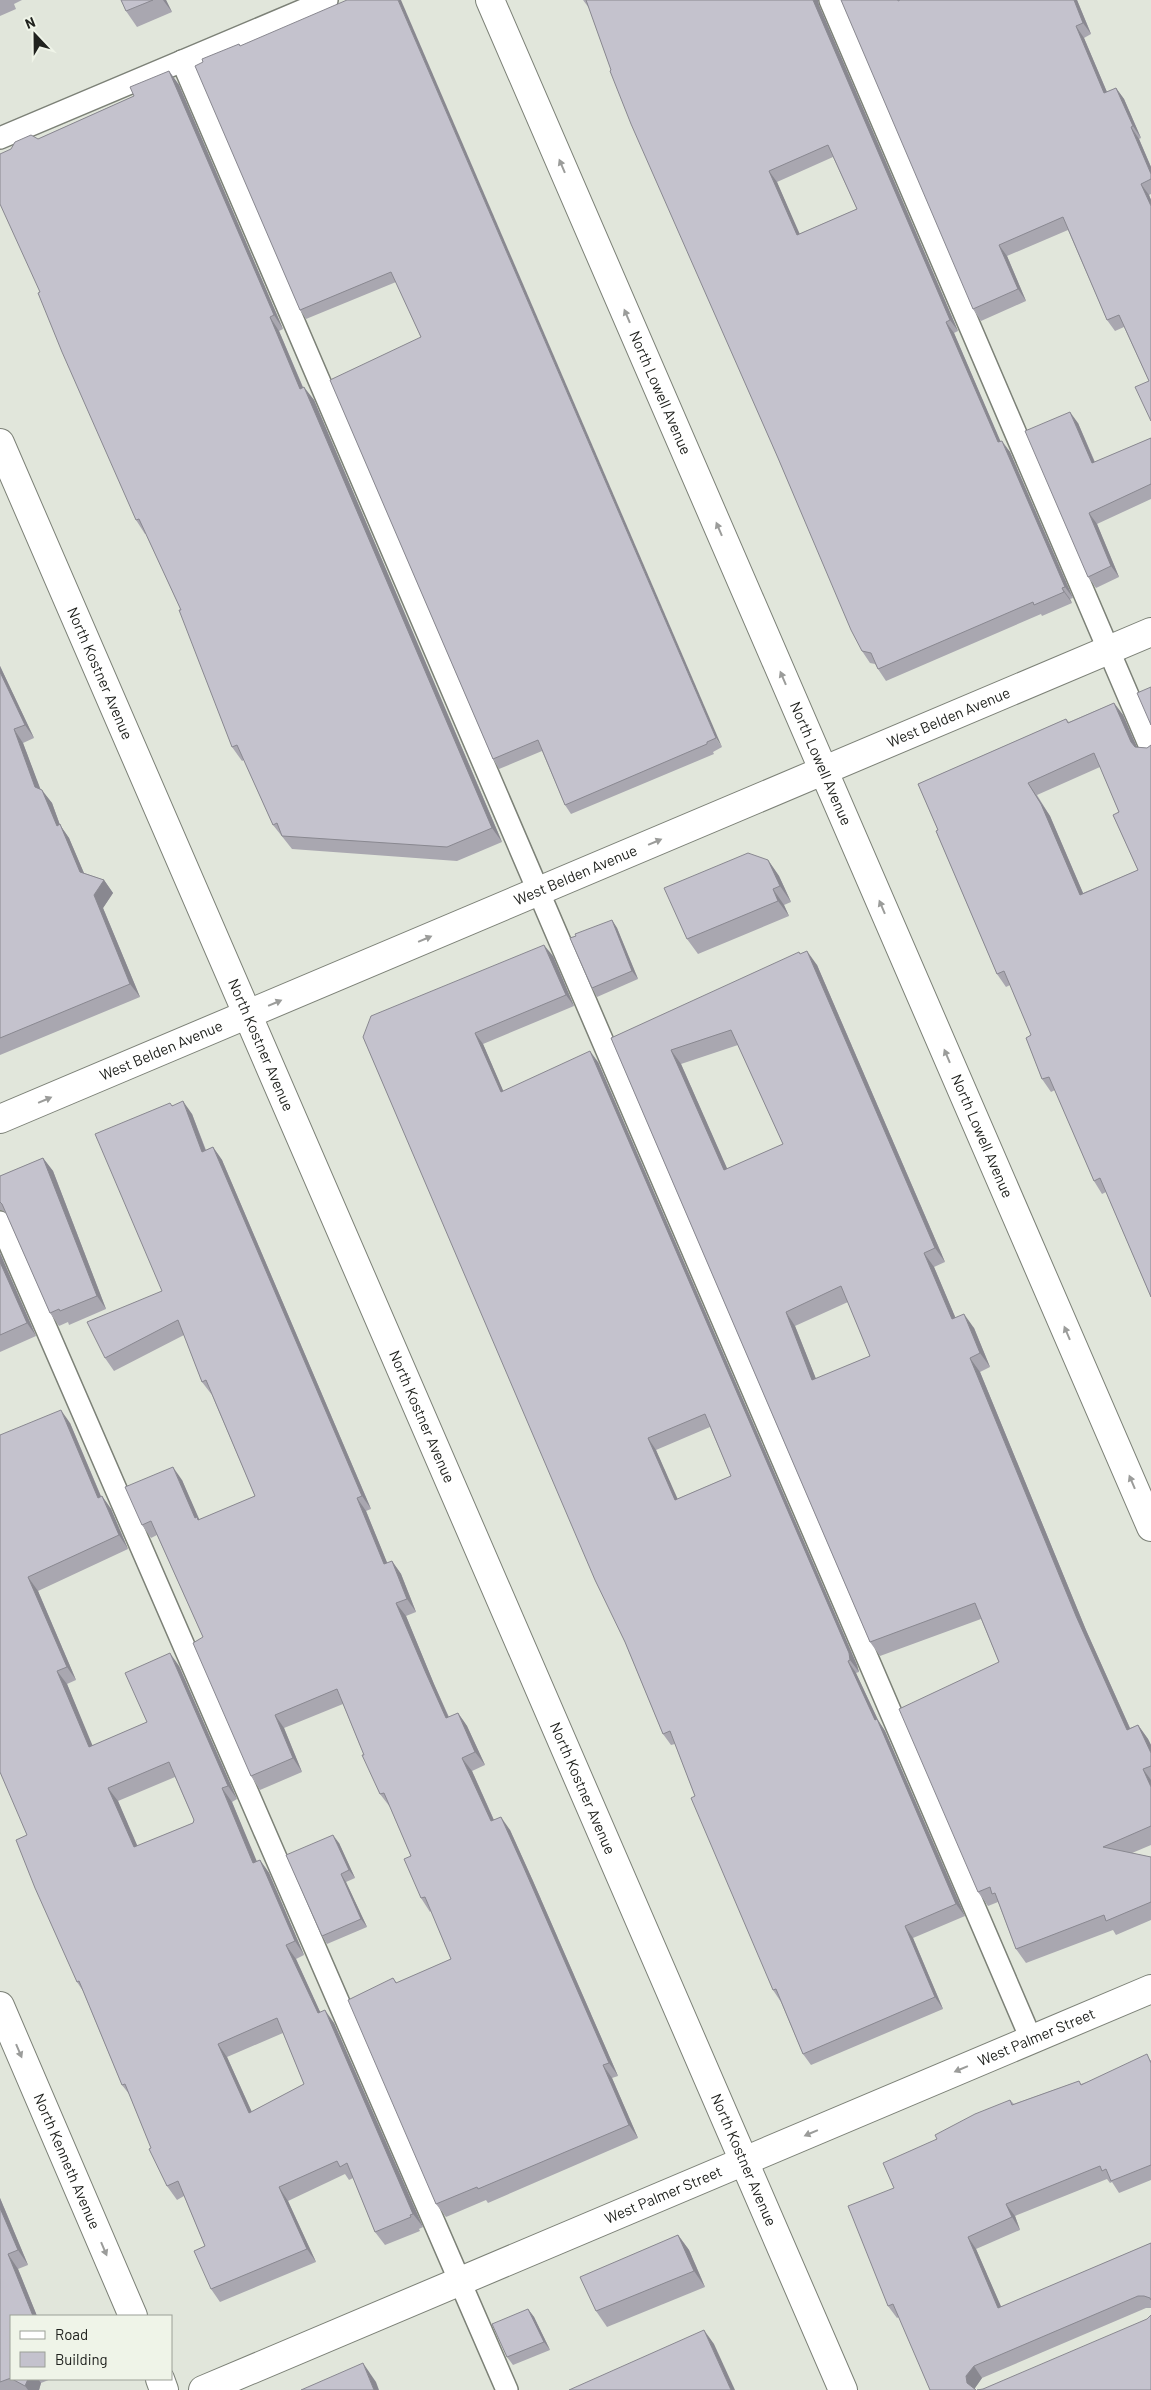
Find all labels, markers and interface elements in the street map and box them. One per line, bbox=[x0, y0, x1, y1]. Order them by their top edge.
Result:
north arrow bbox=[10, 10, 60, 60]
text: N bbox=[22, 13, 37, 32]
one-way arrow bbox=[558, 159, 566, 173]
one-way arrow bbox=[622, 309, 630, 323]
street label: North Lowell Avenue bbox=[626, 328, 696, 457]
one-way arrow bbox=[714, 522, 722, 536]
street label: North Kostner Avenue bbox=[64, 604, 137, 742]
one-way arrow bbox=[779, 671, 787, 685]
street label: West Belden Avenue bbox=[884, 683, 1012, 751]
street label: North Lowell Avenue bbox=[787, 698, 856, 828]
one-way arrow bbox=[648, 838, 663, 846]
street label: West Belden Avenue bbox=[511, 841, 639, 909]
one-way arrow bbox=[878, 899, 886, 914]
one-way arrow bbox=[418, 935, 432, 943]
street label: North Kostner Avenue bbox=[225, 976, 298, 1114]
one-way arrow bbox=[268, 998, 282, 1006]
street label: West Belden Avenue bbox=[97, 1016, 225, 1084]
one-way arrow bbox=[942, 1049, 950, 1063]
street label: North Lowell Avenue bbox=[948, 1071, 1017, 1200]
one-way arrow bbox=[38, 1096, 52, 1104]
one-way arrow bbox=[1063, 1325, 1071, 1340]
street label: North Kostner Avenue bbox=[386, 1347, 459, 1485]
one-way arrow bbox=[1127, 1475, 1135, 1489]
street label: North Kostner Avenue bbox=[547, 1719, 620, 1857]
street label: West Palmer Street bbox=[975, 2004, 1098, 2069]
one-way arrow bbox=[16, 2044, 24, 2058]
one-way arrow bbox=[954, 2066, 968, 2074]
street label: North Kenneth Avenue bbox=[31, 2090, 105, 2231]
street label: North Kostner Avenue bbox=[708, 2091, 781, 2229]
one-way arrow bbox=[804, 2129, 818, 2137]
street label: West Palmer Street bbox=[602, 2162, 725, 2227]
one-way arrow bbox=[100, 2242, 108, 2256]
legend bbox=[10, 2315, 172, 2380]
text: Road bbox=[55, 2325, 88, 2343]
text: Building bbox=[55, 2350, 108, 2368]

